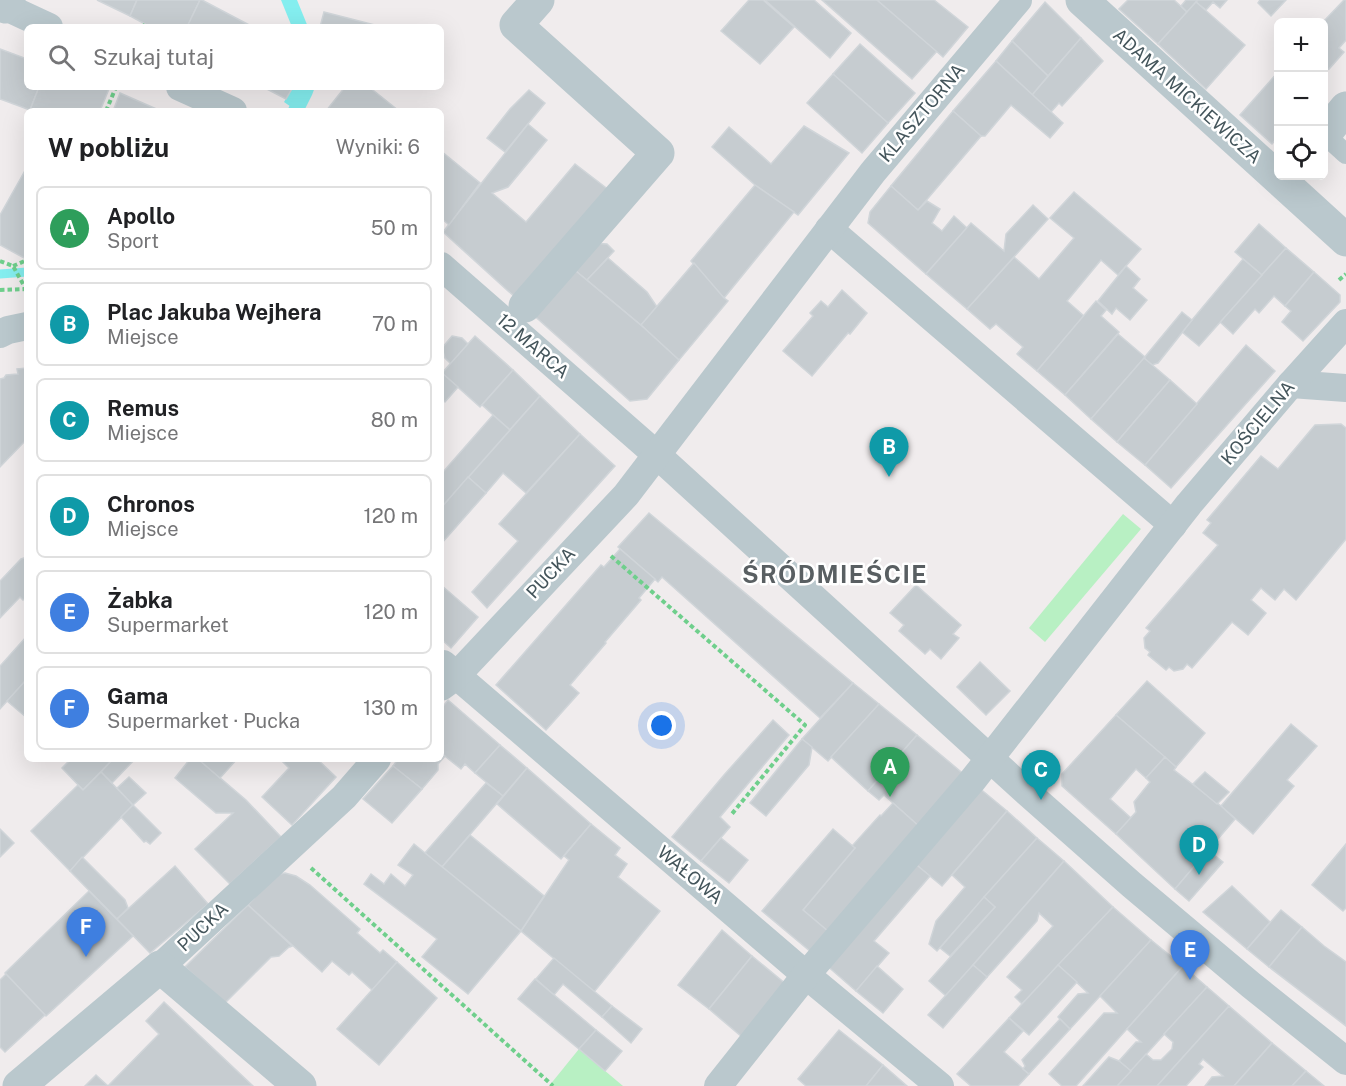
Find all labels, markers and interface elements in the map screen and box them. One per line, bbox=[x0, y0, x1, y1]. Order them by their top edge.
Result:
map controls bbox=[1274, 18, 1328, 180]
button: + bbox=[1274, 18, 1328, 72]
search box bbox=[24, 24, 444, 90]
street label: ADAMA MICKIEWICZA bbox=[1109, 24, 1266, 168]
icon: search bbox=[45, 41, 78, 74]
text: Szukaj tutaj bbox=[93, 44, 214, 70]
street label: KLASZTORNA bbox=[875, 59, 969, 166]
button: − bbox=[1274, 72, 1328, 126]
button: locate bbox=[1274, 126, 1328, 180]
text: W pobliżu bbox=[48, 132, 169, 163]
text: Wyniki: 6 bbox=[336, 135, 420, 159]
text: Apollo bbox=[107, 203, 175, 229]
text: A bbox=[62, 216, 77, 240]
text: 50 m bbox=[371, 216, 418, 240]
text: Sport bbox=[107, 229, 159, 253]
text: Plac Jakuba Wejhera bbox=[107, 299, 321, 325]
street label: 12 MARCA bbox=[493, 309, 574, 383]
text: B bbox=[63, 312, 76, 336]
text: 70 m bbox=[372, 312, 418, 336]
text: Miejsce bbox=[107, 325, 179, 349]
street label: KOŚCIELNA bbox=[1216, 376, 1299, 469]
text: Remus bbox=[107, 395, 179, 421]
text: C bbox=[62, 408, 77, 432]
text: 80 m bbox=[371, 408, 418, 432]
text: Miejsce bbox=[107, 421, 179, 445]
pin: B bbox=[870, 428, 908, 477]
text: Chronos bbox=[107, 491, 195, 517]
text: D bbox=[62, 504, 77, 528]
text: 120 m bbox=[364, 504, 418, 528]
text: Miejsce bbox=[107, 517, 179, 541]
street label: PUCKA bbox=[522, 543, 580, 602]
district label: ŚRÓDMIEŚCIE bbox=[742, 559, 928, 588]
text: Żabka bbox=[107, 587, 173, 613]
text: E bbox=[63, 600, 76, 624]
text: 120 m bbox=[364, 600, 418, 624]
text: Supermarket bbox=[107, 613, 229, 637]
text: Gama bbox=[107, 683, 168, 709]
text: F bbox=[63, 696, 76, 720]
text: 130 m bbox=[363, 696, 418, 720]
text: Supermarket · Pucka bbox=[107, 709, 300, 733]
your location bbox=[647, 711, 676, 740]
pin: A bbox=[870, 748, 910, 797]
pin: C bbox=[1022, 750, 1060, 800]
pin: D bbox=[1180, 826, 1218, 875]
street label: WAŁOWA bbox=[653, 841, 727, 908]
street label: PUCKA bbox=[173, 898, 233, 955]
pin: F bbox=[66, 908, 106, 957]
pin: E bbox=[1170, 930, 1210, 980]

